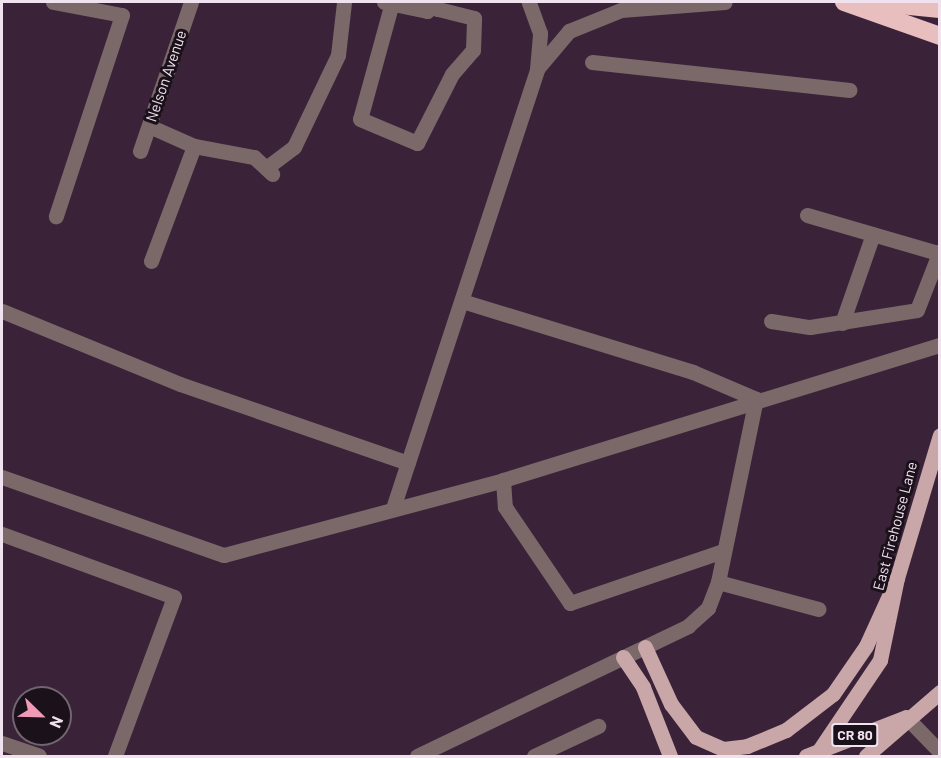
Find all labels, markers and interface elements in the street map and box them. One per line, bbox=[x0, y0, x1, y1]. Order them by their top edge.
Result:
street label: Nelson Avenue bbox=[142, 28, 190, 124]
street label: East Firehouse Lane bbox=[869, 460, 921, 592]
north arrow bbox=[12, 686, 72, 746]
text: N bbox=[46, 714, 68, 731]
road number: CR 80 bbox=[831, 724, 879, 746]

